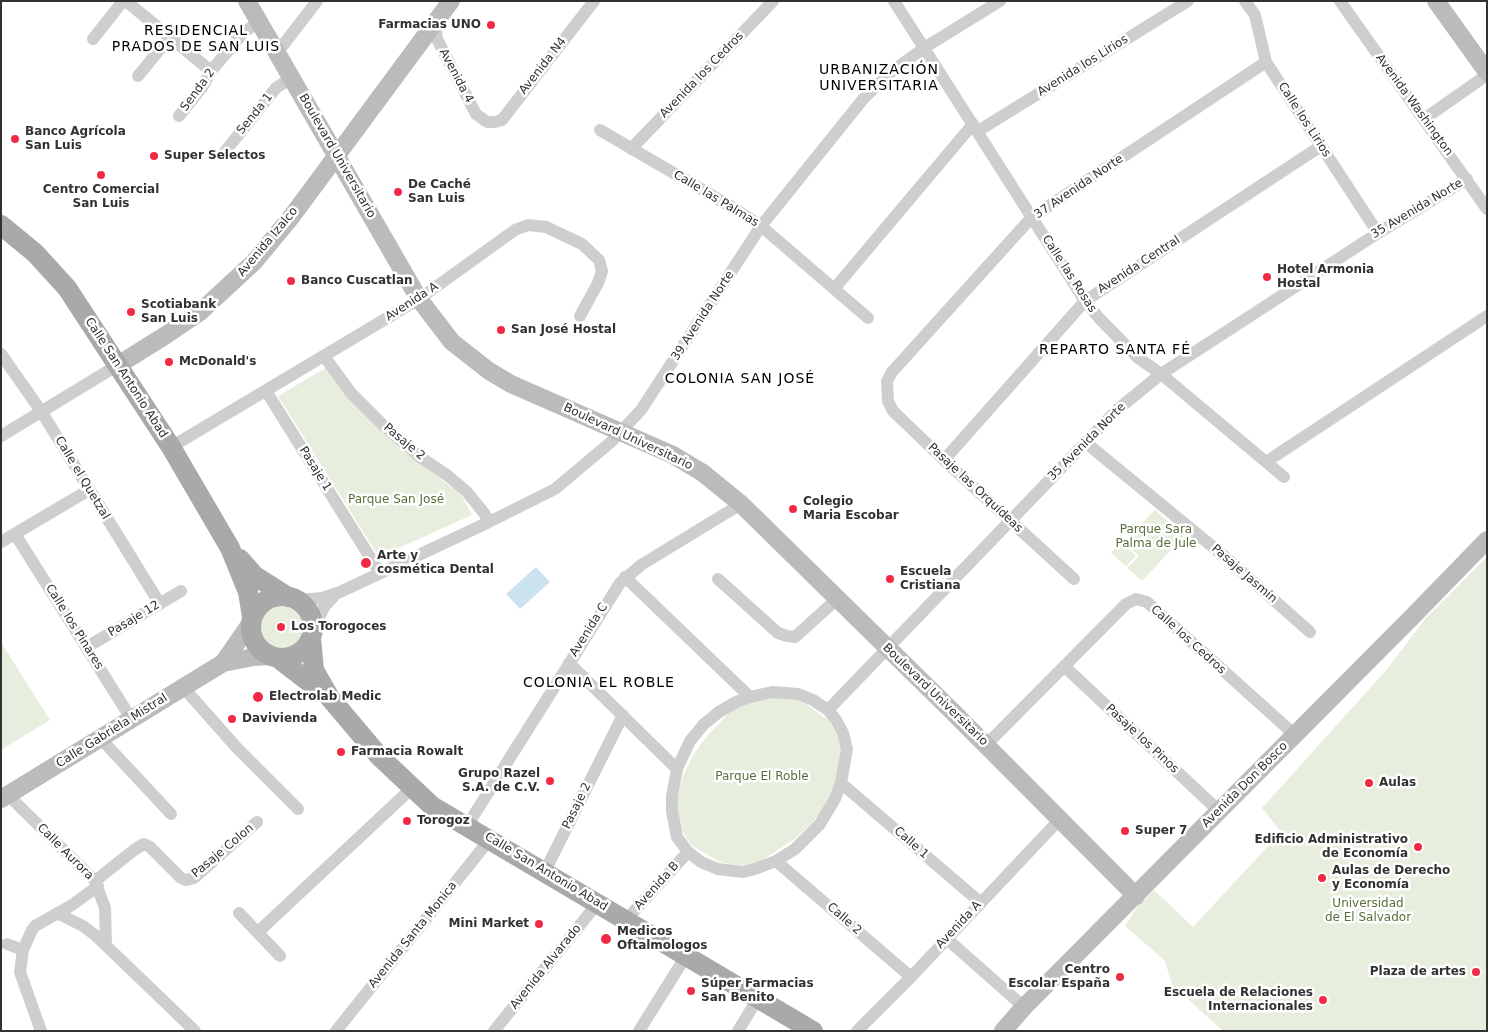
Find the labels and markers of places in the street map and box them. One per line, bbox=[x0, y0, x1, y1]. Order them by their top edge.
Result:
place label: Farmacias UNO bbox=[378, 18, 481, 32]
marker: Farmacias UNO bbox=[485, 19, 497, 31]
place label: Banco Agrícola San Luis bbox=[25, 125, 126, 153]
marker: Banco Agrícola San Luis bbox=[9, 133, 21, 145]
place label: Super Selectos bbox=[164, 149, 265, 163]
marker: Super Selectos bbox=[148, 150, 160, 162]
marker: Centro Comercial San Luis bbox=[95, 169, 107, 181]
place label: De Caché San Luis bbox=[408, 178, 471, 206]
place label: Centro Comercial San Luis bbox=[43, 183, 159, 211]
marker: De Caché San Luis bbox=[392, 186, 404, 198]
place label: Hotel Armonia Hostal bbox=[1277, 263, 1374, 291]
marker: Hotel Armonia Hostal bbox=[1261, 271, 1273, 283]
place label: Banco Cuscatlan bbox=[301, 274, 413, 288]
marker: Banco Cuscatlan bbox=[285, 275, 297, 287]
place label: Scotiabank San Luis bbox=[141, 298, 216, 326]
marker: Scotiabank San Luis bbox=[125, 306, 137, 318]
place label: San José Hostal bbox=[511, 323, 616, 337]
marker: San José Hostal bbox=[495, 324, 507, 336]
place label: McDonald's bbox=[179, 355, 256, 369]
marker: McDonald's bbox=[163, 356, 175, 368]
place label: Colegio Maria Escobar bbox=[803, 495, 899, 523]
marker: Colegio Maria Escobar bbox=[787, 503, 799, 515]
place label: Arte y cosmética Dental bbox=[377, 549, 494, 577]
marker: Arte y cosmética Dental bbox=[359, 556, 373, 570]
place label: Escuela Cristiana bbox=[900, 565, 961, 593]
marker: Escuela Cristiana bbox=[884, 573, 896, 585]
place label: Los Torogoces bbox=[291, 620, 386, 634]
marker: Los Torogoces bbox=[275, 621, 287, 633]
marker: Electrolab Medic bbox=[251, 690, 265, 704]
place label: Electrolab Medic bbox=[269, 690, 381, 704]
place label: Davivienda bbox=[242, 712, 317, 726]
marker: Davivienda bbox=[226, 713, 238, 725]
place label: Farmacia Rowalt bbox=[351, 745, 463, 759]
marker: Farmacia Rowalt bbox=[335, 746, 347, 758]
place label: Grupo Razel S.A. de C.V. bbox=[458, 767, 540, 795]
marker: Grupo Razel S.A. de C.V. bbox=[544, 775, 556, 787]
place label: Aulas bbox=[1379, 776, 1416, 790]
marker: Aulas bbox=[1363, 777, 1375, 789]
place label: Torogoz bbox=[417, 814, 470, 828]
marker: Torogoz bbox=[401, 815, 413, 827]
place label: Super 7 bbox=[1135, 824, 1187, 838]
marker: Super 7 bbox=[1119, 825, 1131, 837]
place label: Edificio Administrativo de Economía bbox=[1255, 833, 1408, 861]
marker: Edificio Administrativo de Economía bbox=[1412, 841, 1424, 853]
place label: Aulas de Derecho y Economía bbox=[1332, 864, 1450, 892]
marker: Aulas de Derecho y Economía bbox=[1316, 872, 1328, 884]
place label: Mini Market bbox=[449, 917, 529, 931]
marker: Mini Market bbox=[533, 918, 545, 930]
place label: Medicos Oftalmologos bbox=[617, 925, 707, 953]
marker: Medicos Oftalmologos bbox=[599, 932, 613, 946]
place label: Centro Escolar España bbox=[1008, 963, 1110, 991]
place label: Plaza de artes bbox=[1370, 965, 1466, 979]
marker: Plaza de artes bbox=[1470, 966, 1482, 978]
marker: Centro Escolar España bbox=[1114, 971, 1126, 983]
place label: Súper Farmacias San Benito bbox=[701, 977, 814, 1005]
marker: Súper Farmacias San Benito bbox=[685, 985, 697, 997]
place label: Escuela de Relaciones Internacionales bbox=[1164, 986, 1313, 1014]
marker: Escuela de Relaciones Internacionales bbox=[1317, 994, 1329, 1006]

